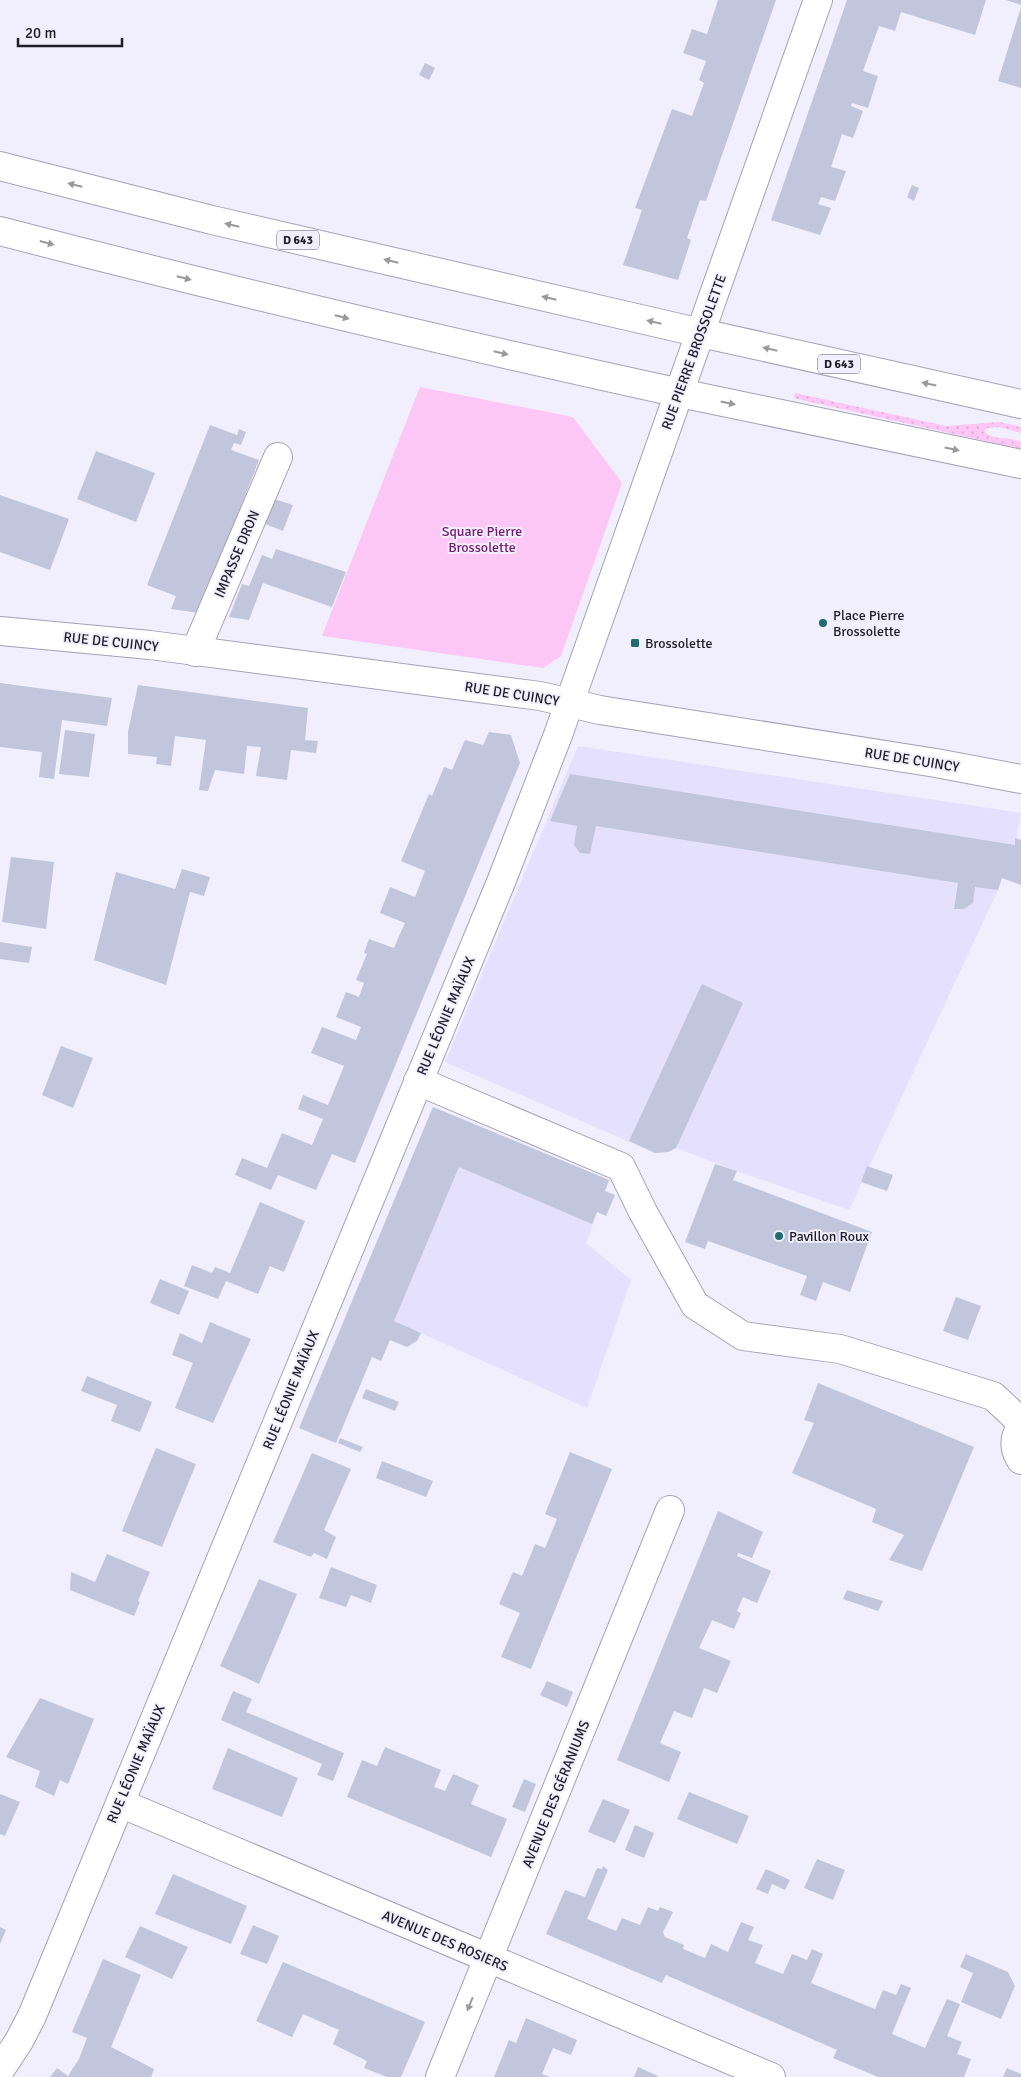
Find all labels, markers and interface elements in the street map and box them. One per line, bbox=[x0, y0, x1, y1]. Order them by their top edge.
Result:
scale bar bbox=[18, 15, 121, 47]
text: 20 m bbox=[25, 24, 56, 42]
one-way arrow bbox=[67, 181, 82, 189]
one-way arrow bbox=[225, 221, 240, 229]
road number: D 643 bbox=[277, 230, 319, 250]
one-way arrow bbox=[40, 239, 55, 247]
one-way arrow bbox=[383, 257, 398, 265]
street label: RUE PIERRE BROSSOLETTE bbox=[658, 272, 730, 432]
one-way arrow bbox=[177, 274, 192, 282]
one-way arrow bbox=[542, 294, 557, 302]
one-way arrow bbox=[335, 313, 350, 321]
one-way arrow bbox=[646, 318, 661, 326]
one-way arrow bbox=[763, 345, 778, 353]
one-way arrow bbox=[493, 349, 508, 357]
road number: D 643 bbox=[818, 354, 860, 374]
one-way arrow bbox=[921, 380, 936, 388]
one-way arrow bbox=[720, 399, 735, 407]
one-way arrow bbox=[944, 445, 959, 453]
street label: IMPASSE DRON bbox=[211, 508, 263, 600]
park label: Square Pierre Brossolette bbox=[442, 523, 522, 556]
place label: Place Pierre Brossolette bbox=[833, 607, 905, 640]
marker: Place Pierre Brossolette bbox=[817, 617, 829, 629]
street label: RUE DE CUINCY bbox=[63, 629, 159, 655]
place label: Brossolette bbox=[645, 635, 713, 652]
marker: Brossolette bbox=[629, 637, 641, 649]
street label: RUE DE CUINCY bbox=[463, 678, 561, 710]
street label: RUE DE CUINCY bbox=[863, 744, 961, 776]
street label: RUE LÉONIE MAÏAUX bbox=[413, 954, 479, 1078]
place label: Pavillon Roux bbox=[789, 1228, 870, 1245]
marker: Pavillon Roux bbox=[773, 1230, 785, 1242]
street label: RUE LÉONIE MAÏAUX bbox=[259, 1328, 323, 1452]
street label: RUE LÉONIE MAÏAUX bbox=[103, 1702, 169, 1826]
street label: AVENUE DES GÉRANIUMS bbox=[519, 1718, 593, 1870]
street label: AVENUE DES ROSIERS bbox=[380, 1907, 511, 1975]
one-way arrow bbox=[466, 1997, 474, 2011]

